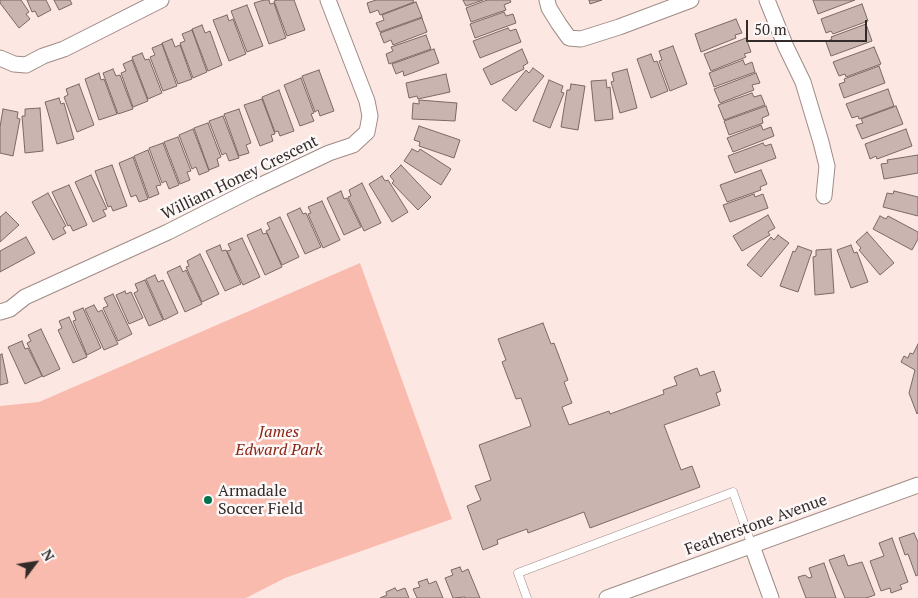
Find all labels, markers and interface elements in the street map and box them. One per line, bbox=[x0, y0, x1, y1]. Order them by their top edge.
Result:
scale bar bbox=[748, 10, 869, 42]
text: 50 m bbox=[754, 19, 787, 39]
street label: William Honey Crescent bbox=[159, 132, 321, 224]
park label: James Edward Park bbox=[235, 422, 323, 460]
place label: Armadale Soccer Field bbox=[218, 481, 303, 519]
street label: Featherstone Avenue bbox=[682, 490, 830, 560]
marker: Armadale Soccer Field bbox=[202, 494, 214, 506]
north arrow bbox=[10, 538, 60, 588]
text: N bbox=[37, 546, 59, 564]

